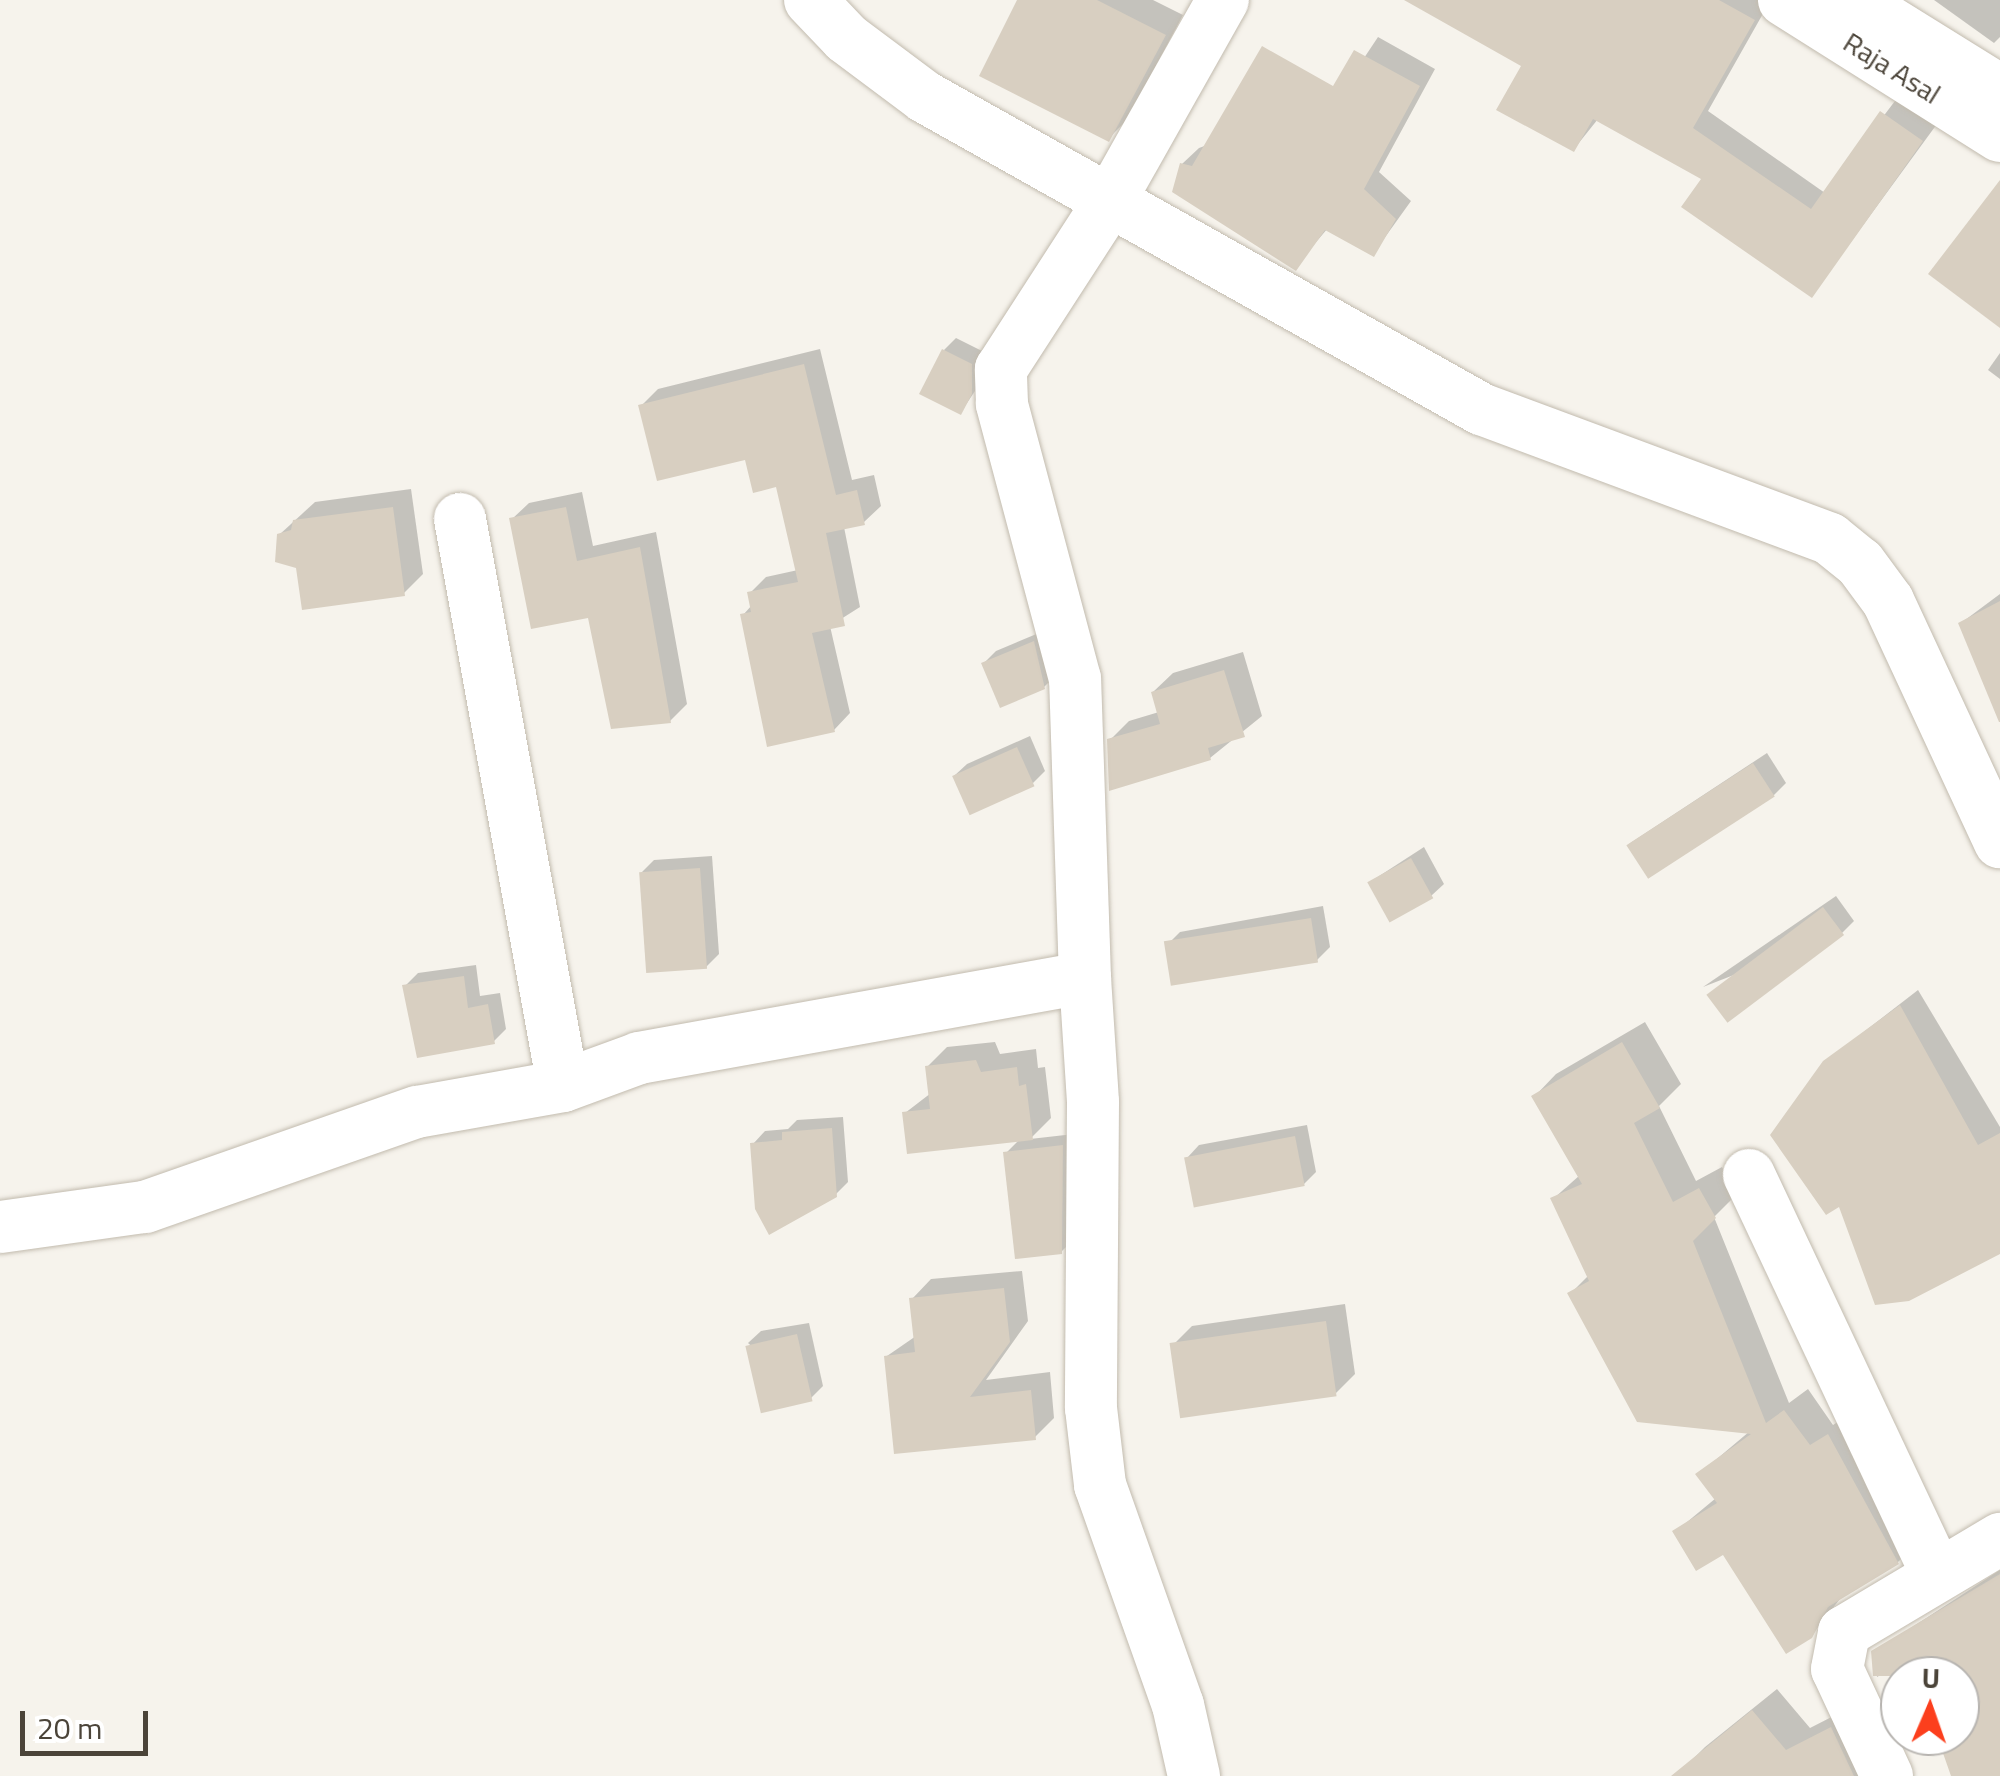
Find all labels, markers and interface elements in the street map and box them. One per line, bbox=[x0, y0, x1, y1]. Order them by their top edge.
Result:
street label: Raja Asal bbox=[1837, 25, 1947, 111]
north arrow bbox=[1880, 1656, 1980, 1756]
text: U bbox=[1921, 1656, 1941, 1699]
scale bar bbox=[25, 1691, 152, 1753]
text: 20 m bbox=[37, 1705, 102, 1751]

